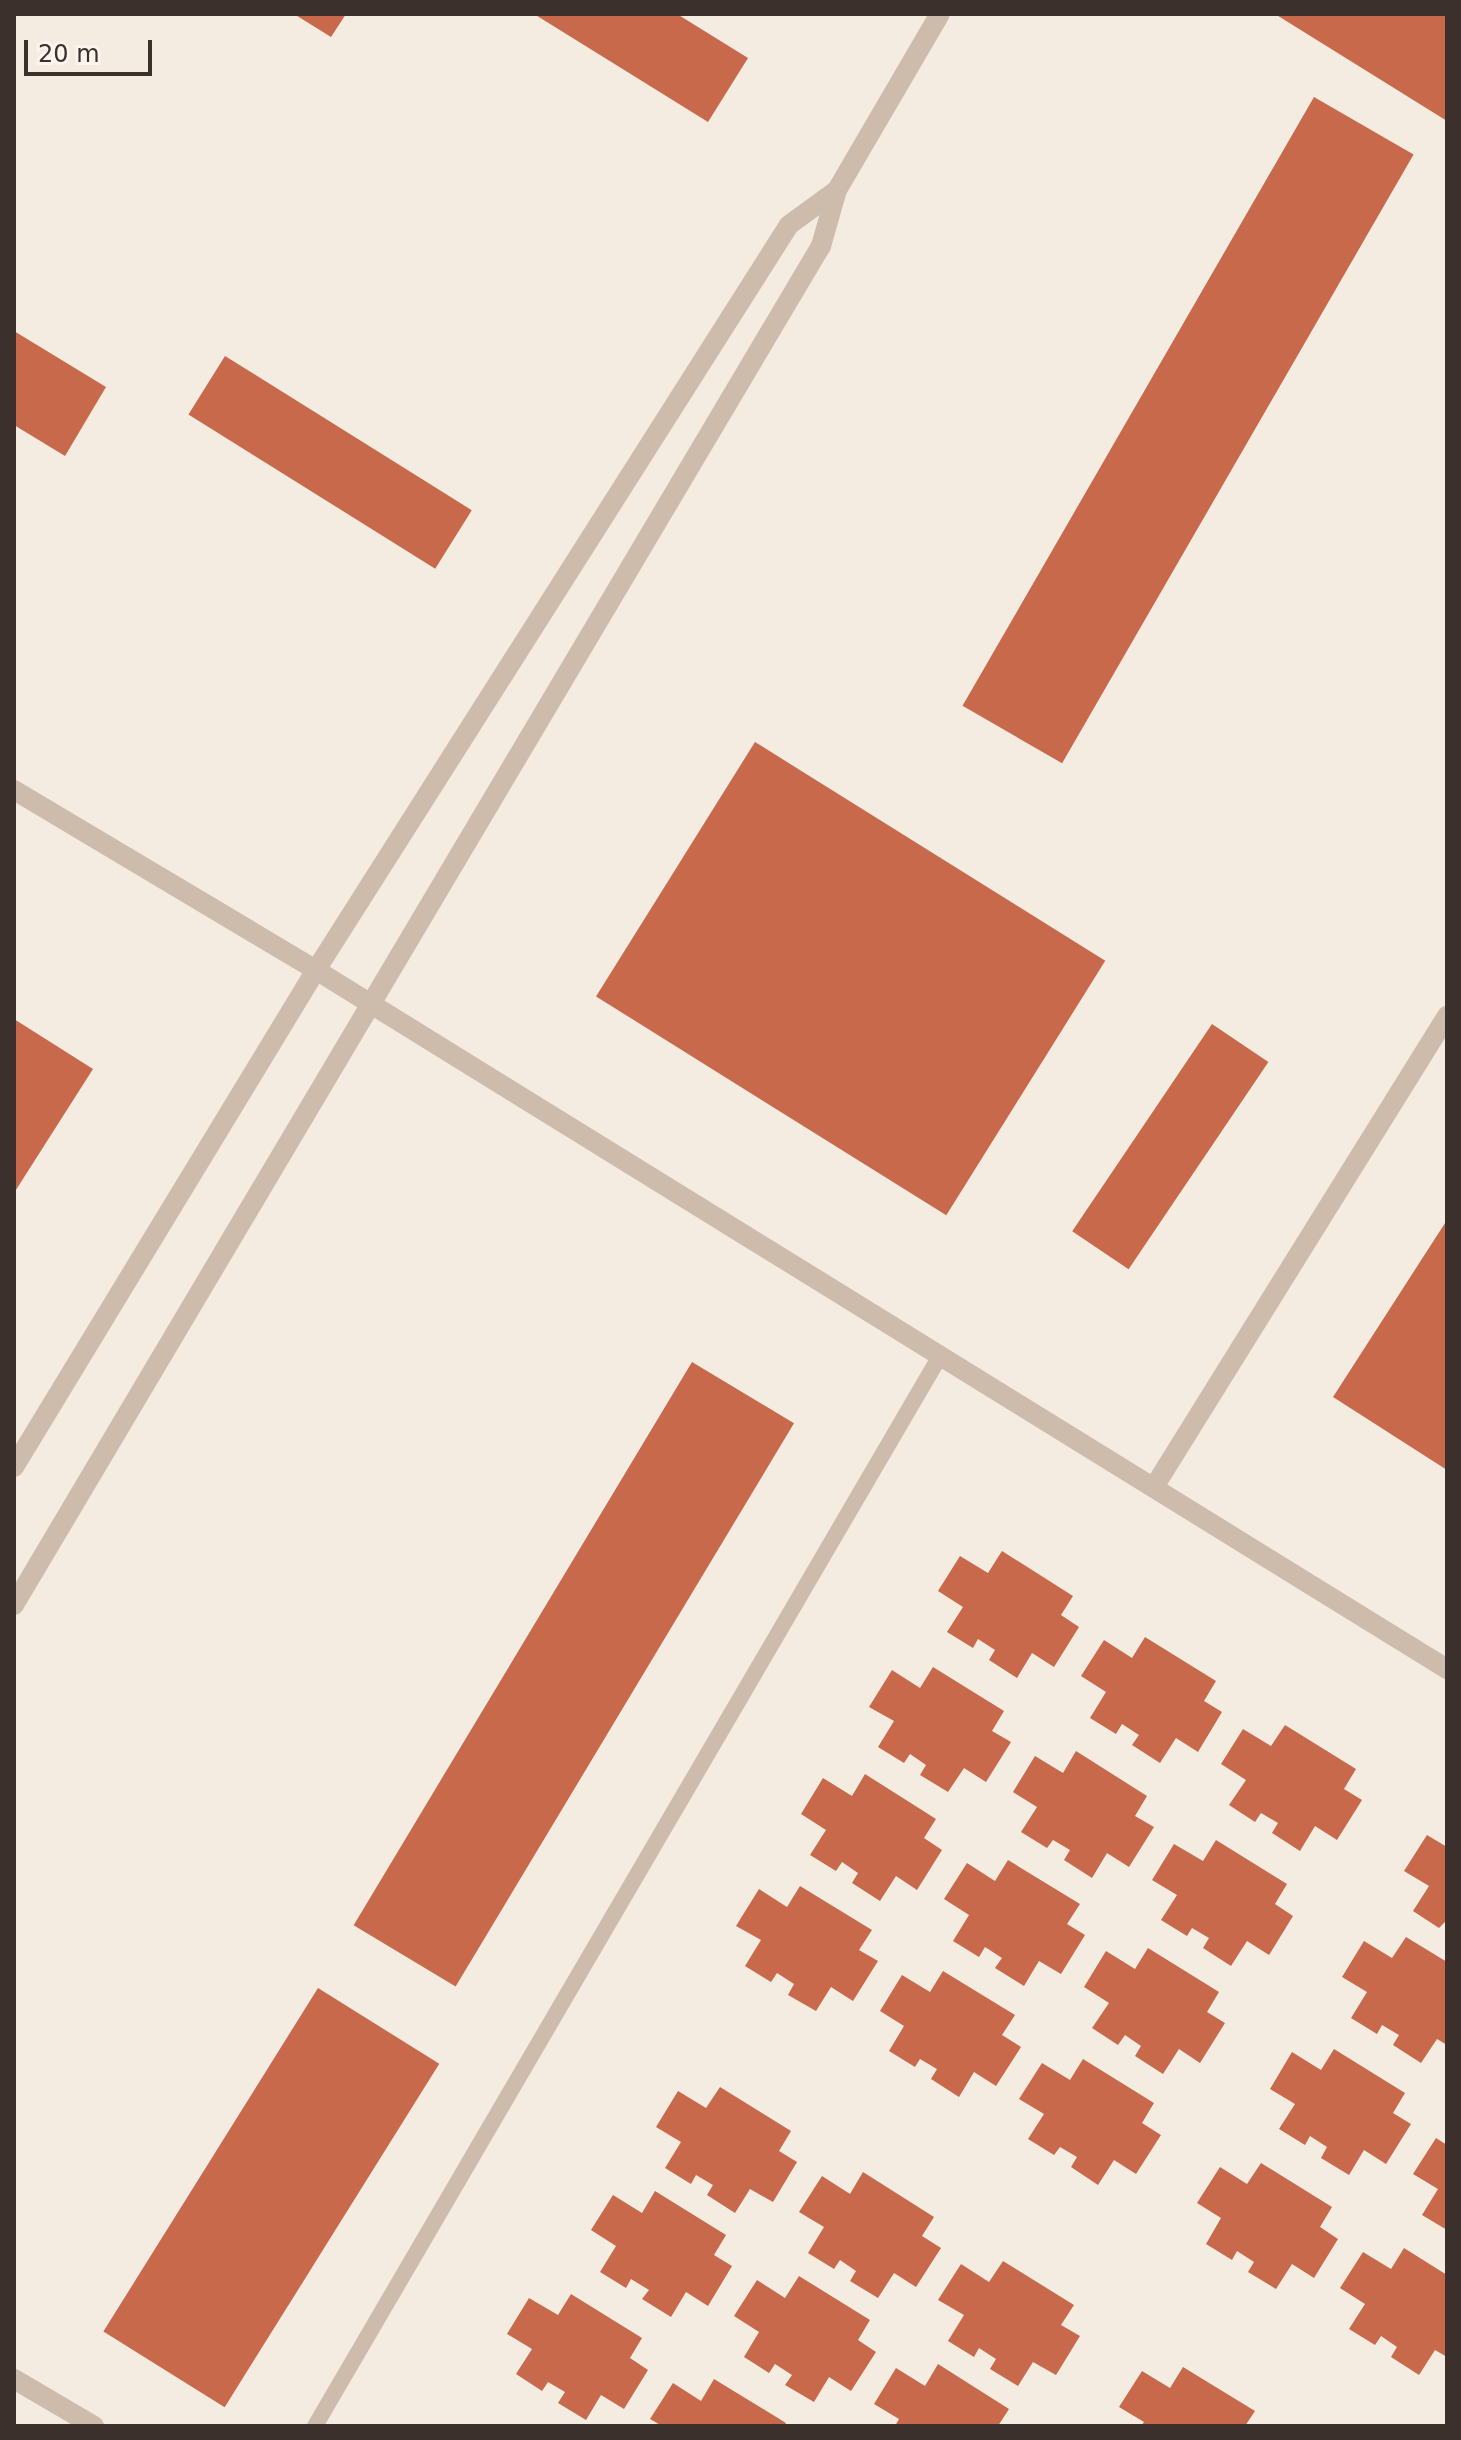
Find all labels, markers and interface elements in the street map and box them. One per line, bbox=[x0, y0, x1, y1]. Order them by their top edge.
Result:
scale bar bbox=[28, 24, 156, 74]
text: 20 m bbox=[38, 40, 100, 68]

